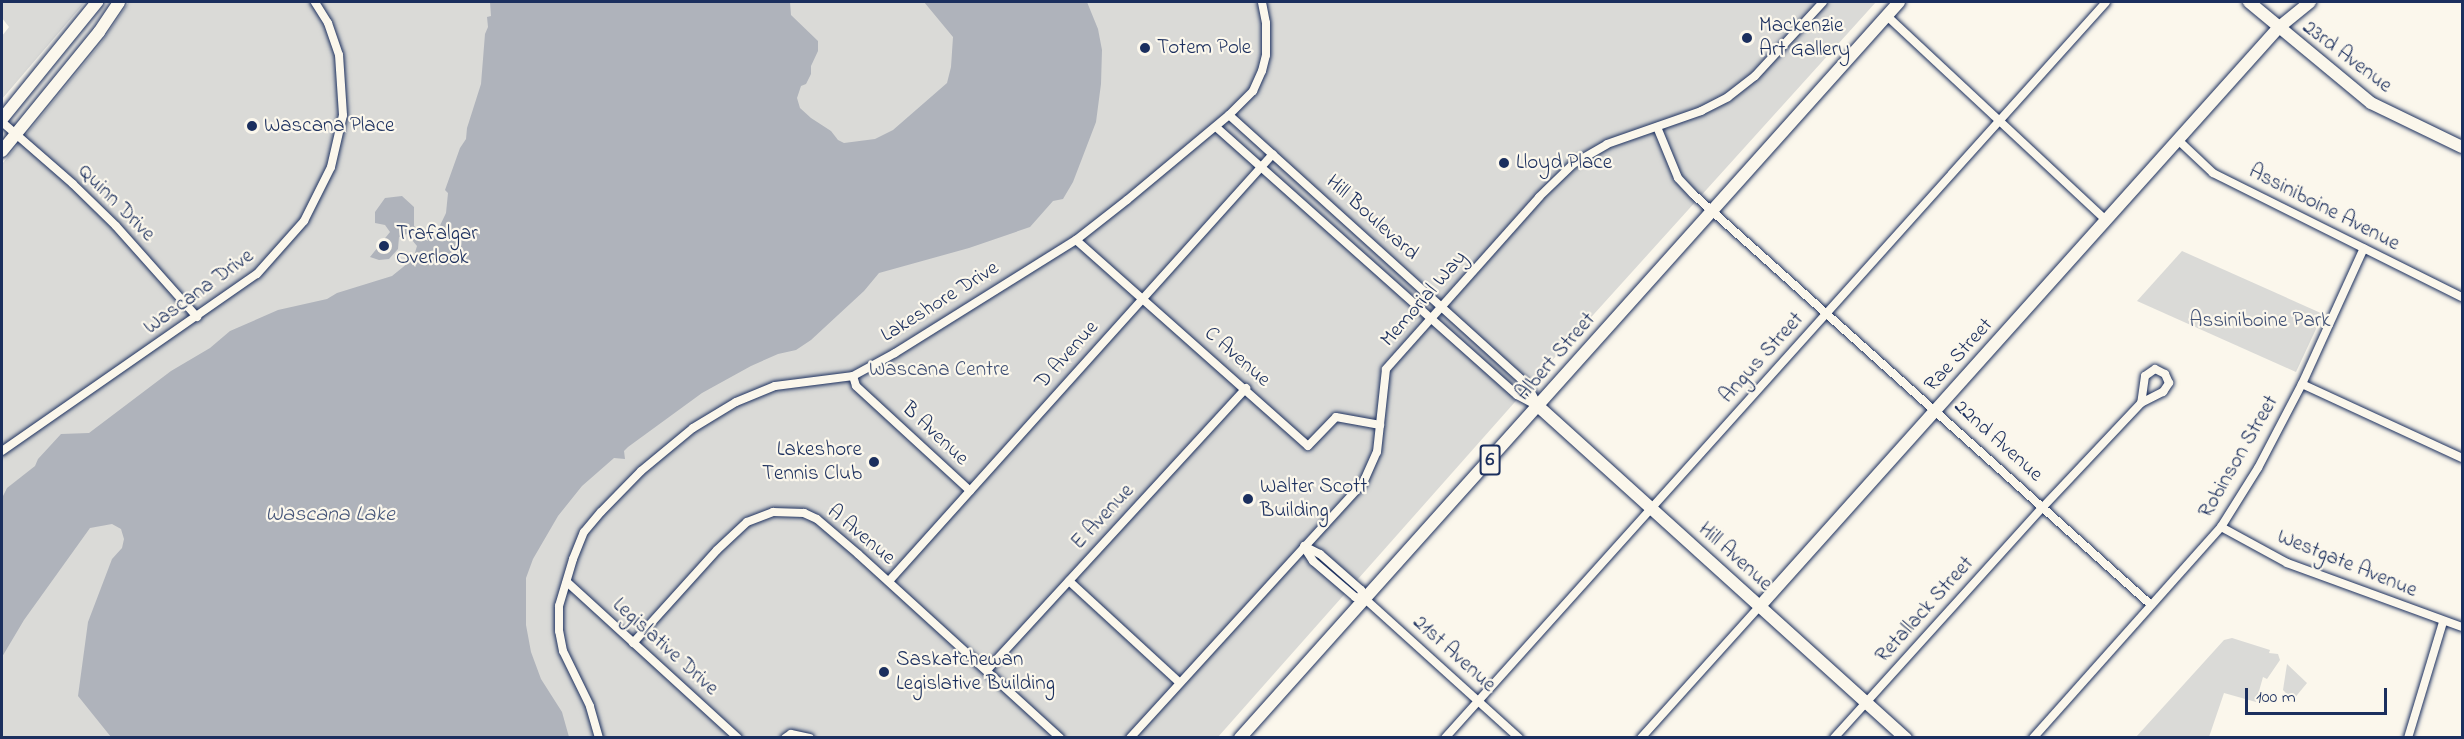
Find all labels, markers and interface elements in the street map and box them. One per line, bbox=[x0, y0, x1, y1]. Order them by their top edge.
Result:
place label: Mackenzie Art Gallery bbox=[1759, 13, 1850, 63]
street label: 23rd Avenue bbox=[2297, 15, 2397, 99]
marker: Mackenzie Art Gallery bbox=[1740, 31, 1754, 45]
place label: Totem Pole bbox=[1157, 35, 1251, 61]
marker: Totem Pole bbox=[1138, 41, 1152, 55]
place label: Wascana Place bbox=[264, 113, 394, 139]
marker: Wascana Place bbox=[245, 119, 259, 133]
place label: Lloyd Place bbox=[1516, 150, 1612, 176]
marker: Lloyd Place bbox=[1497, 156, 1511, 170]
street label: Quinn Drive bbox=[72, 159, 160, 247]
street label: Assiniboine Avenue bbox=[2244, 159, 2404, 257]
street label: Hill Boulevard bbox=[1320, 170, 1424, 266]
place label: Trafalgar Overlook bbox=[396, 221, 478, 271]
marker: Trafalgar Overlook bbox=[377, 239, 391, 253]
street label: Wascana Drive bbox=[139, 244, 259, 340]
street label: Memorial Way bbox=[1375, 246, 1473, 352]
street label: Lakeshore Drive bbox=[876, 256, 1004, 348]
street label: Angus Street bbox=[1715, 307, 1809, 409]
street label: Albert Street bbox=[1511, 308, 1601, 406]
park label: Assiniboine Park bbox=[2190, 308, 2330, 334]
street label: Rae Street bbox=[1919, 313, 1999, 397]
street label: D Avenue bbox=[1030, 316, 1104, 394]
street label: C Avenue bbox=[1199, 321, 1275, 393]
park label: Wascana Centre bbox=[869, 357, 1009, 383]
street label: Robinson Street bbox=[2194, 391, 2284, 523]
street label: 22nd Avenue bbox=[1948, 394, 2048, 488]
street label: B Avenue bbox=[896, 397, 974, 471]
place label: Lakeshore Tennis Club bbox=[762, 437, 862, 487]
road number: 6 bbox=[1480, 443, 1500, 477]
marker: Lakeshore Tennis Club bbox=[867, 455, 881, 469]
place label: Walter Scott Building bbox=[1260, 474, 1367, 524]
street label: E Avenue bbox=[1066, 479, 1140, 555]
marker: Walter Scott Building bbox=[1241, 492, 1255, 506]
street label: A Avenue bbox=[822, 499, 900, 571]
water label: Wascana Lake bbox=[265, 503, 395, 529]
street label: Hill Avenue bbox=[1693, 517, 1777, 597]
street label: Westgate Avenue bbox=[2273, 524, 2421, 604]
street label: Retallack Street bbox=[1871, 552, 1979, 668]
street label: Legislative Drive bbox=[607, 593, 723, 701]
street label: 21st Avenue bbox=[1407, 610, 1501, 698]
place label: Saskatchewan Legislative Building bbox=[896, 647, 1055, 697]
marker: Saskatchewan Legislative Building bbox=[877, 665, 891, 679]
scale bar bbox=[2248, 676, 2390, 714]
text: 100 m bbox=[2256, 685, 2296, 711]

